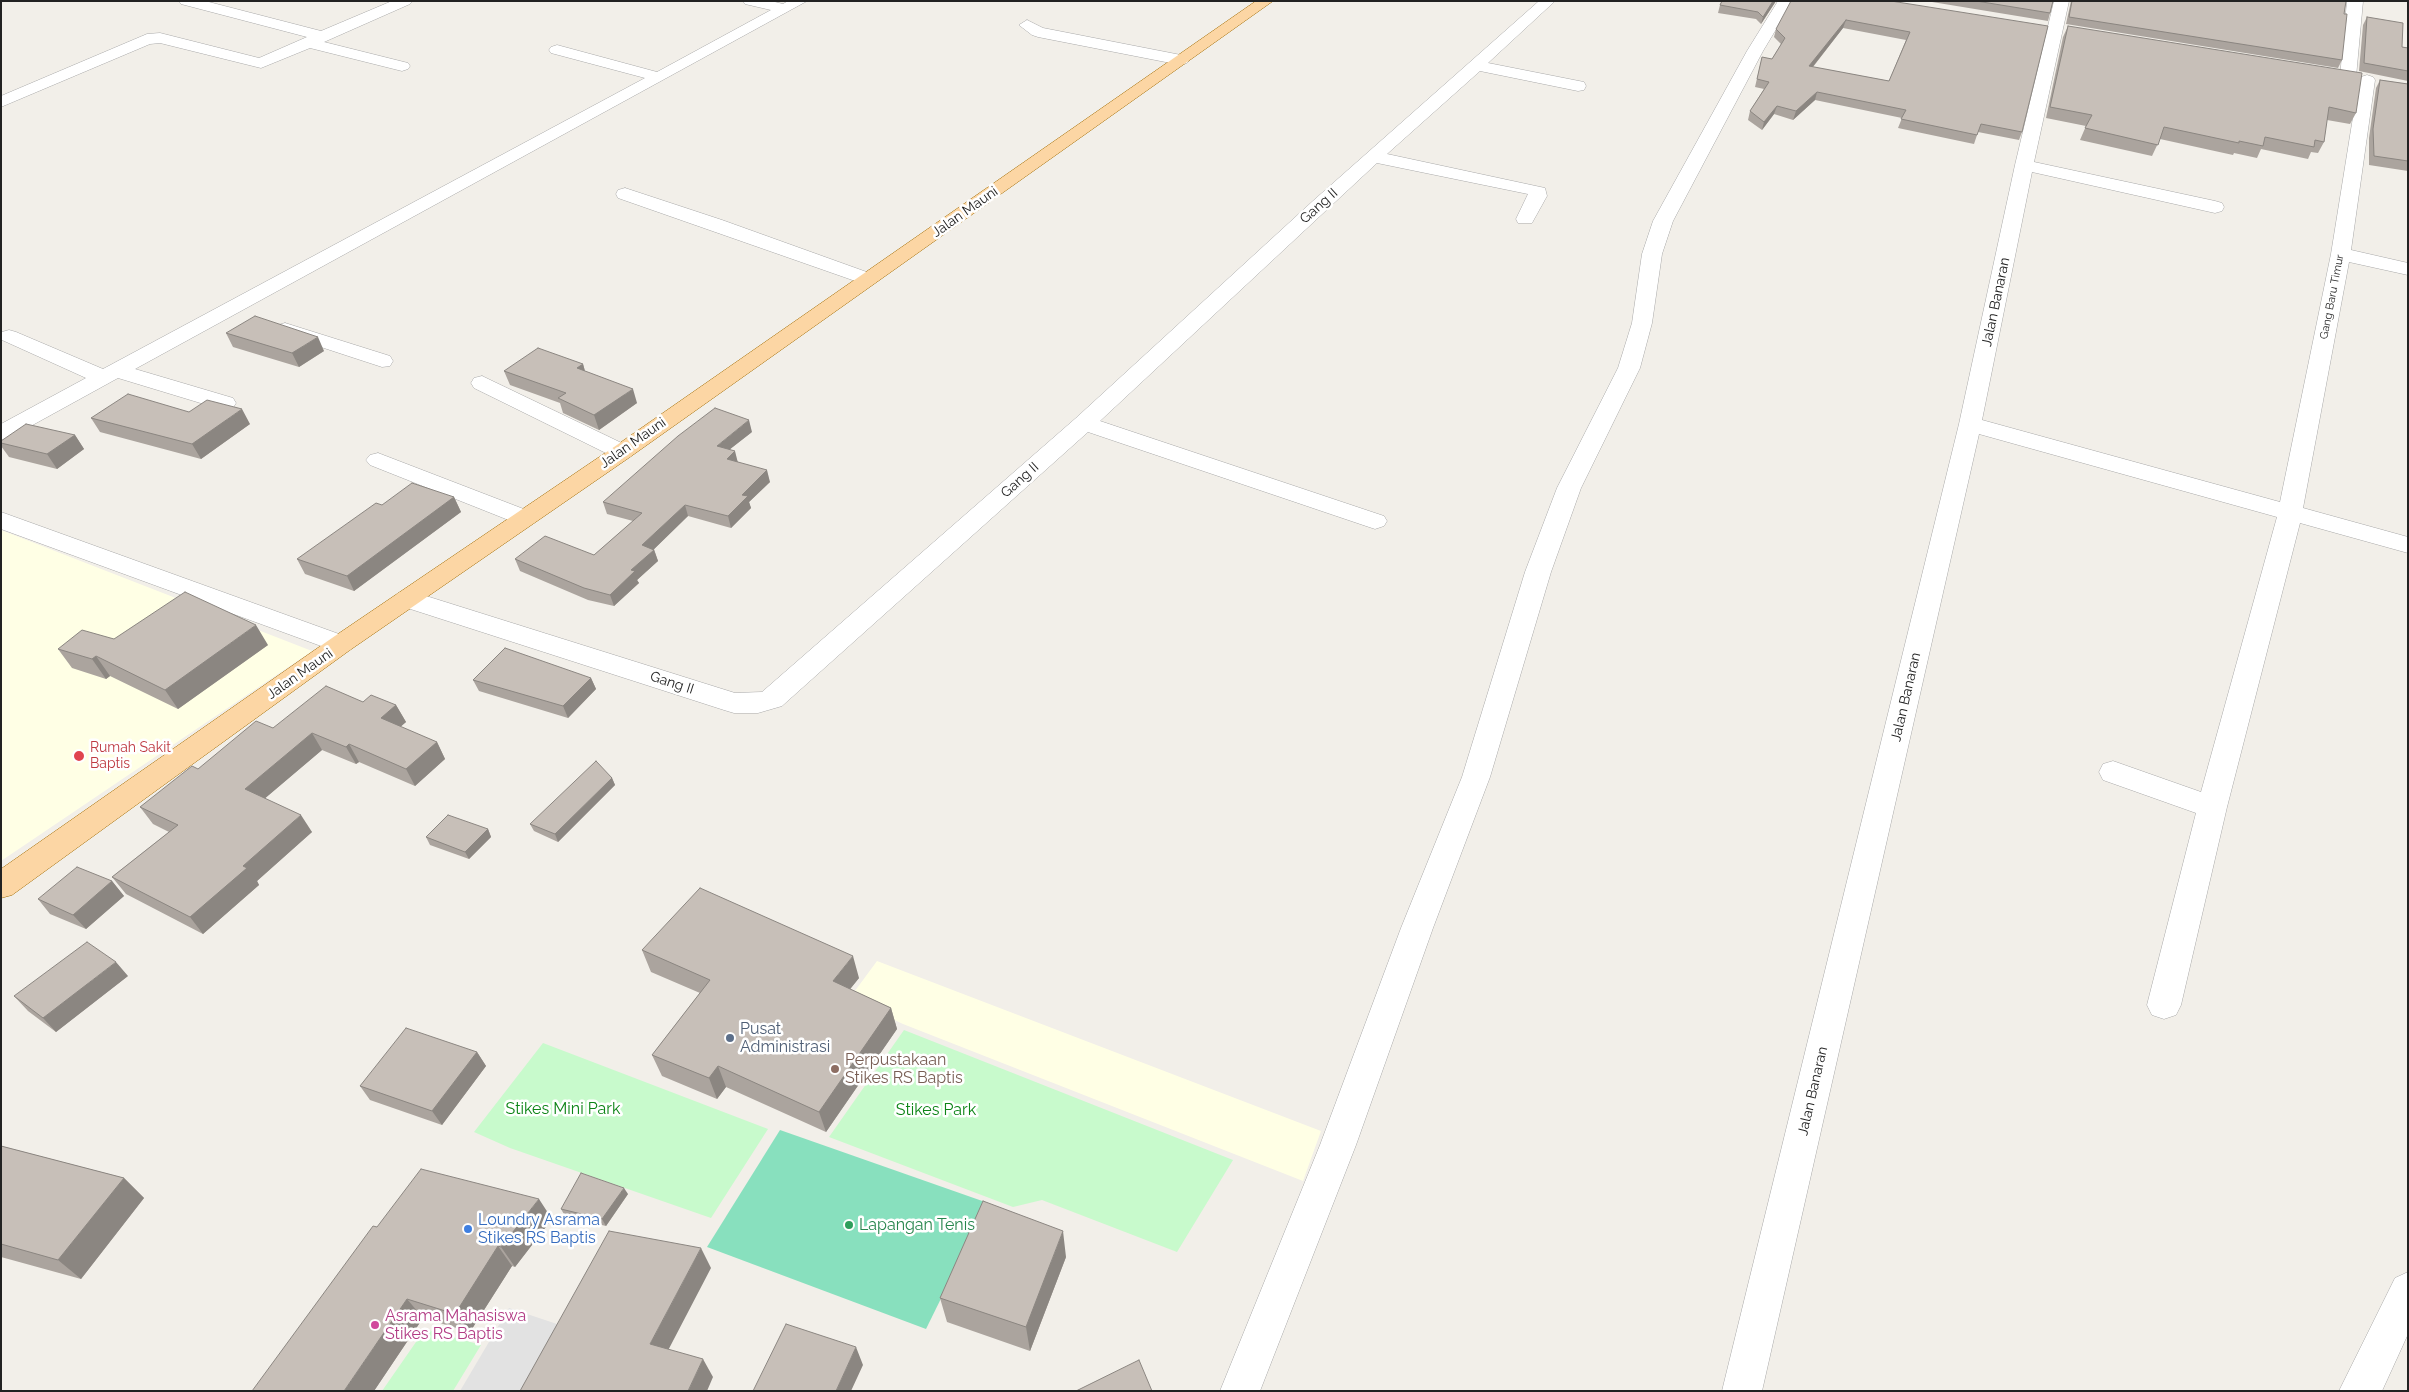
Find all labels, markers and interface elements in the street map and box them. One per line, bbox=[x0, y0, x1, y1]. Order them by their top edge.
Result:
street label: Jalan Mauni bbox=[929, 183, 1001, 241]
street label: Gang II bbox=[1297, 185, 1341, 227]
street label: Gang Baru Timur bbox=[2317, 254, 2347, 340]
street label: Jalan Banaran bbox=[1978, 256, 2014, 348]
street label: Jalan Mauni bbox=[597, 414, 669, 472]
street label: Gang II bbox=[998, 459, 1042, 501]
street label: Jalan Mauni bbox=[264, 645, 336, 703]
street label: Jalan Banaran bbox=[1888, 651, 1924, 743]
street label: Gang II bbox=[648, 668, 696, 698]
place label: Rumah Sakit Baptis bbox=[90, 740, 171, 772]
marker: Rumah Sakit Baptis bbox=[72, 749, 86, 763]
place label: Pusat Administrasi bbox=[740, 1019, 830, 1057]
marker: Pusat Administrasi bbox=[724, 1032, 736, 1044]
street label: Jalan Banaran bbox=[1795, 1045, 1831, 1137]
place label: Perpustakaan Stikes RS Baptis bbox=[845, 1050, 963, 1088]
marker: Perpustakaan Stikes RS Baptis bbox=[829, 1063, 841, 1075]
park label: Stikes Mini Park bbox=[506, 1099, 620, 1119]
park label: Stikes Park bbox=[896, 1100, 976, 1120]
place label: Loundry Asrama Stikes RS Baptis bbox=[478, 1210, 600, 1248]
place label: Lapangan Tenis bbox=[859, 1215, 975, 1235]
marker: Lapangan Tenis bbox=[843, 1219, 855, 1231]
marker: Loundry Asrama Stikes RS Baptis bbox=[462, 1223, 474, 1235]
place label: Asrama Mahasiswa Stikes RS Baptis bbox=[385, 1306, 526, 1344]
marker: Asrama Mahasiswa Stikes RS Baptis bbox=[369, 1319, 381, 1331]

